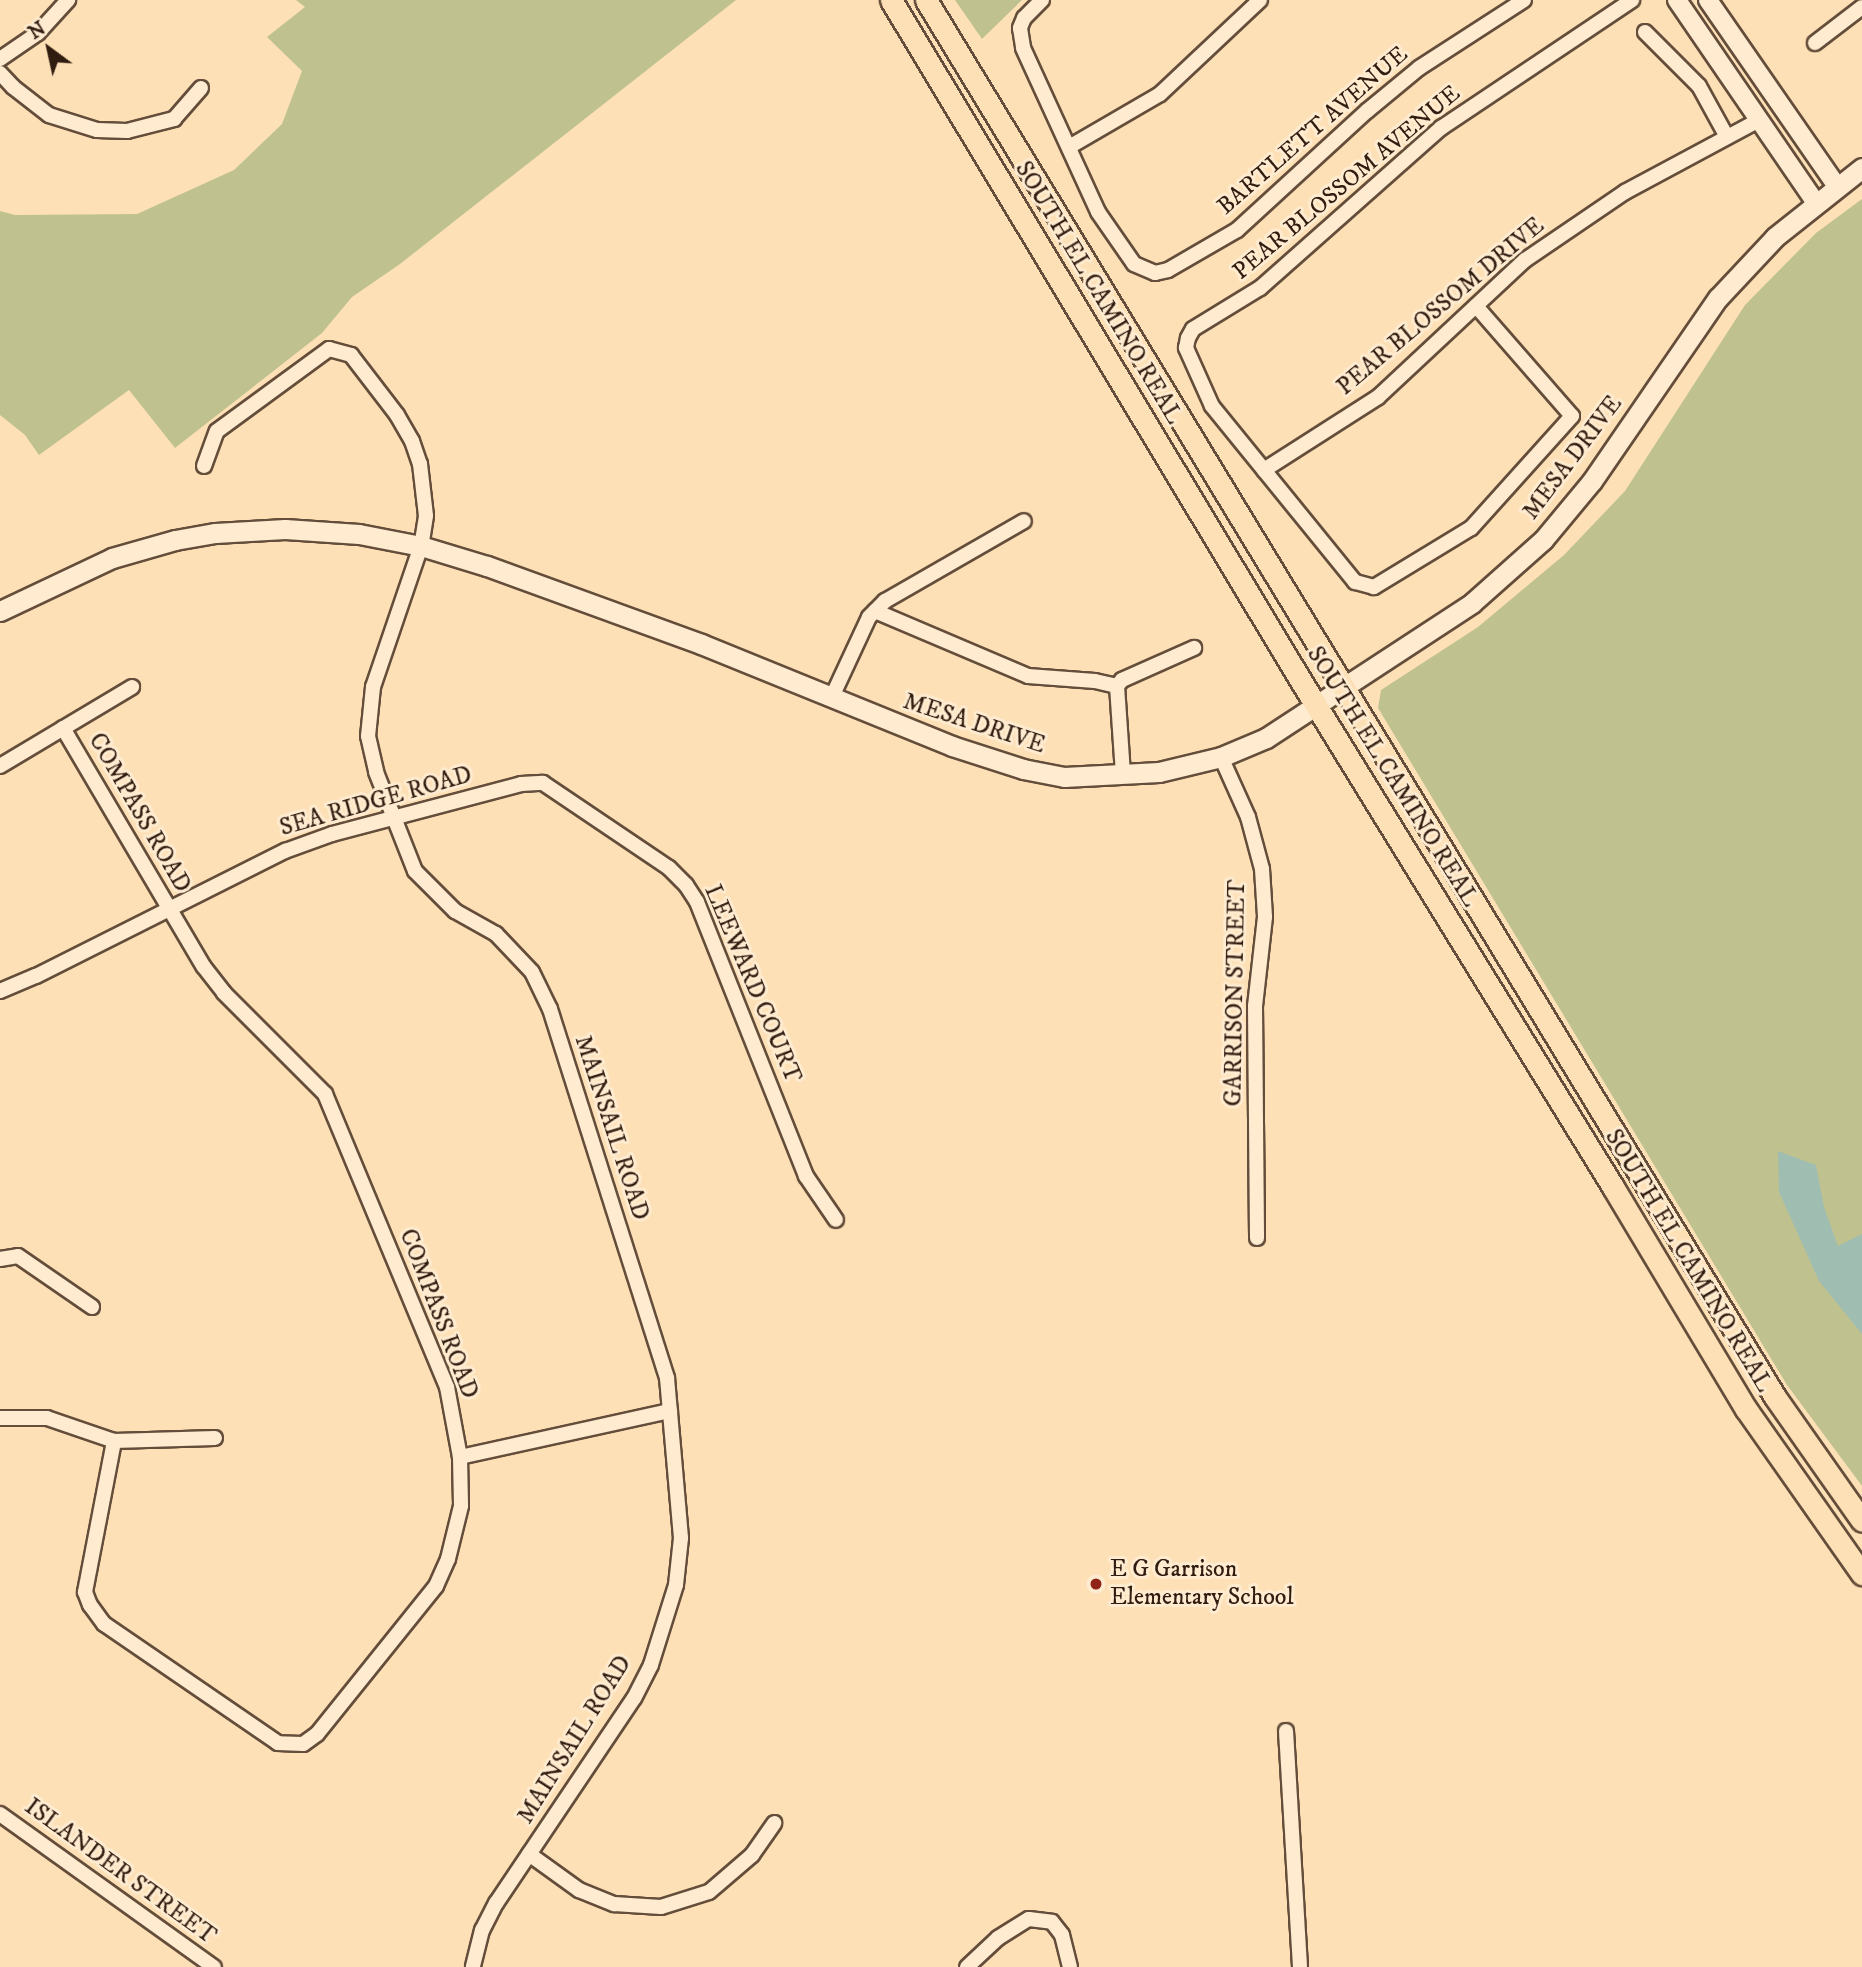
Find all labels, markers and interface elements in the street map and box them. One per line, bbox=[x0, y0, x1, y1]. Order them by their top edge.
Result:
north arrow bbox=[14, 14, 84, 84]
text: N bbox=[24, 17, 50, 45]
street label: BARTLETT AVENUE bbox=[1212, 40, 1414, 222]
street label: PEAR BLOSSOM AVENUE bbox=[1228, 79, 1466, 287]
street label: SOUTH EL CAMINO REAL bbox=[1008, 157, 1188, 429]
street label: PEAR BLOSSOM DRIVE bbox=[1332, 212, 1550, 402]
street label: MESA DRIVE bbox=[1517, 390, 1629, 526]
street label: SOUTH EL CAMINO REAL bbox=[1300, 642, 1484, 912]
street label: MESA DRIVE bbox=[899, 687, 1049, 761]
street label: COMPASS ROAD bbox=[82, 728, 196, 898]
street label: SEA RIDGE ROAD bbox=[277, 761, 475, 843]
street label: GARRISON STREET bbox=[1220, 879, 1252, 1107]
street label: LEEWARD COURT bbox=[697, 881, 807, 1087]
street label: MAINSAIL ROAD bbox=[568, 1032, 654, 1224]
street label: SOUTH EL CAMINO REAL bbox=[1598, 1125, 1778, 1397]
street label: COMPASS ROAD bbox=[392, 1225, 484, 1403]
place label: E G Garrison Elementary School bbox=[1110, 1556, 1294, 1612]
marker: E G Garrison Elementary School bbox=[1088, 1576, 1104, 1592]
street label: MAINSAIL ROAD bbox=[512, 1651, 638, 1829]
street label: ISLANDER STREET bbox=[19, 1793, 221, 1951]

